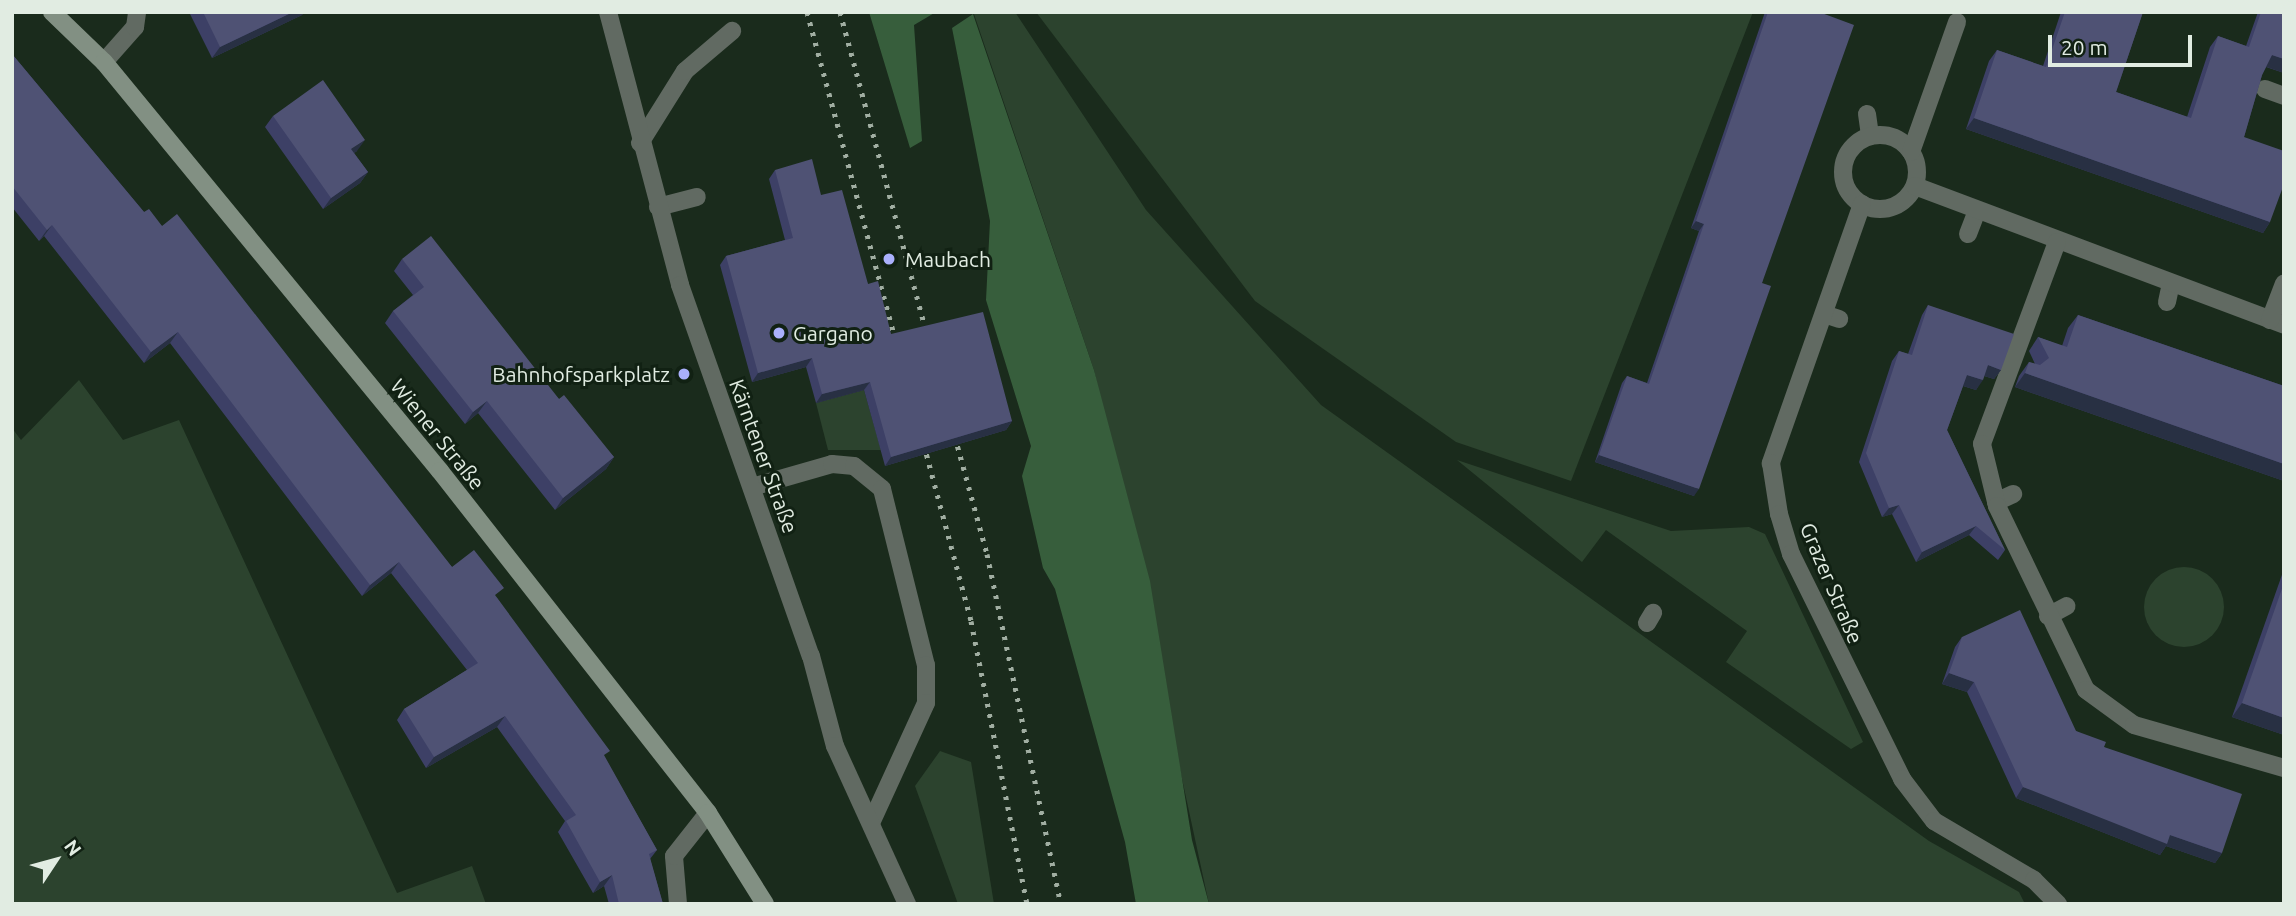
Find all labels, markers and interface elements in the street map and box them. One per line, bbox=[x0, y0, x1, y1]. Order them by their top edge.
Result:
scale bar bbox=[2051, 21, 2194, 65]
text: 20 m bbox=[2061, 35, 2108, 59]
place label: Maubach bbox=[905, 246, 991, 272]
marker: Maubach bbox=[879, 249, 899, 269]
place label: Gargano bbox=[793, 320, 873, 346]
marker: Gargano bbox=[771, 325, 787, 341]
place label: Bahnhofsparkplatz bbox=[492, 361, 670, 387]
marker: Bahnhofsparkplatz bbox=[676, 366, 692, 382]
street label: Wiener Straße bbox=[386, 374, 490, 494]
street label: Kärntener Straße bbox=[724, 376, 804, 536]
street label: Grazer Straße bbox=[1795, 519, 1869, 647]
north arrow bbox=[21, 825, 91, 895]
text: N bbox=[60, 835, 86, 860]

